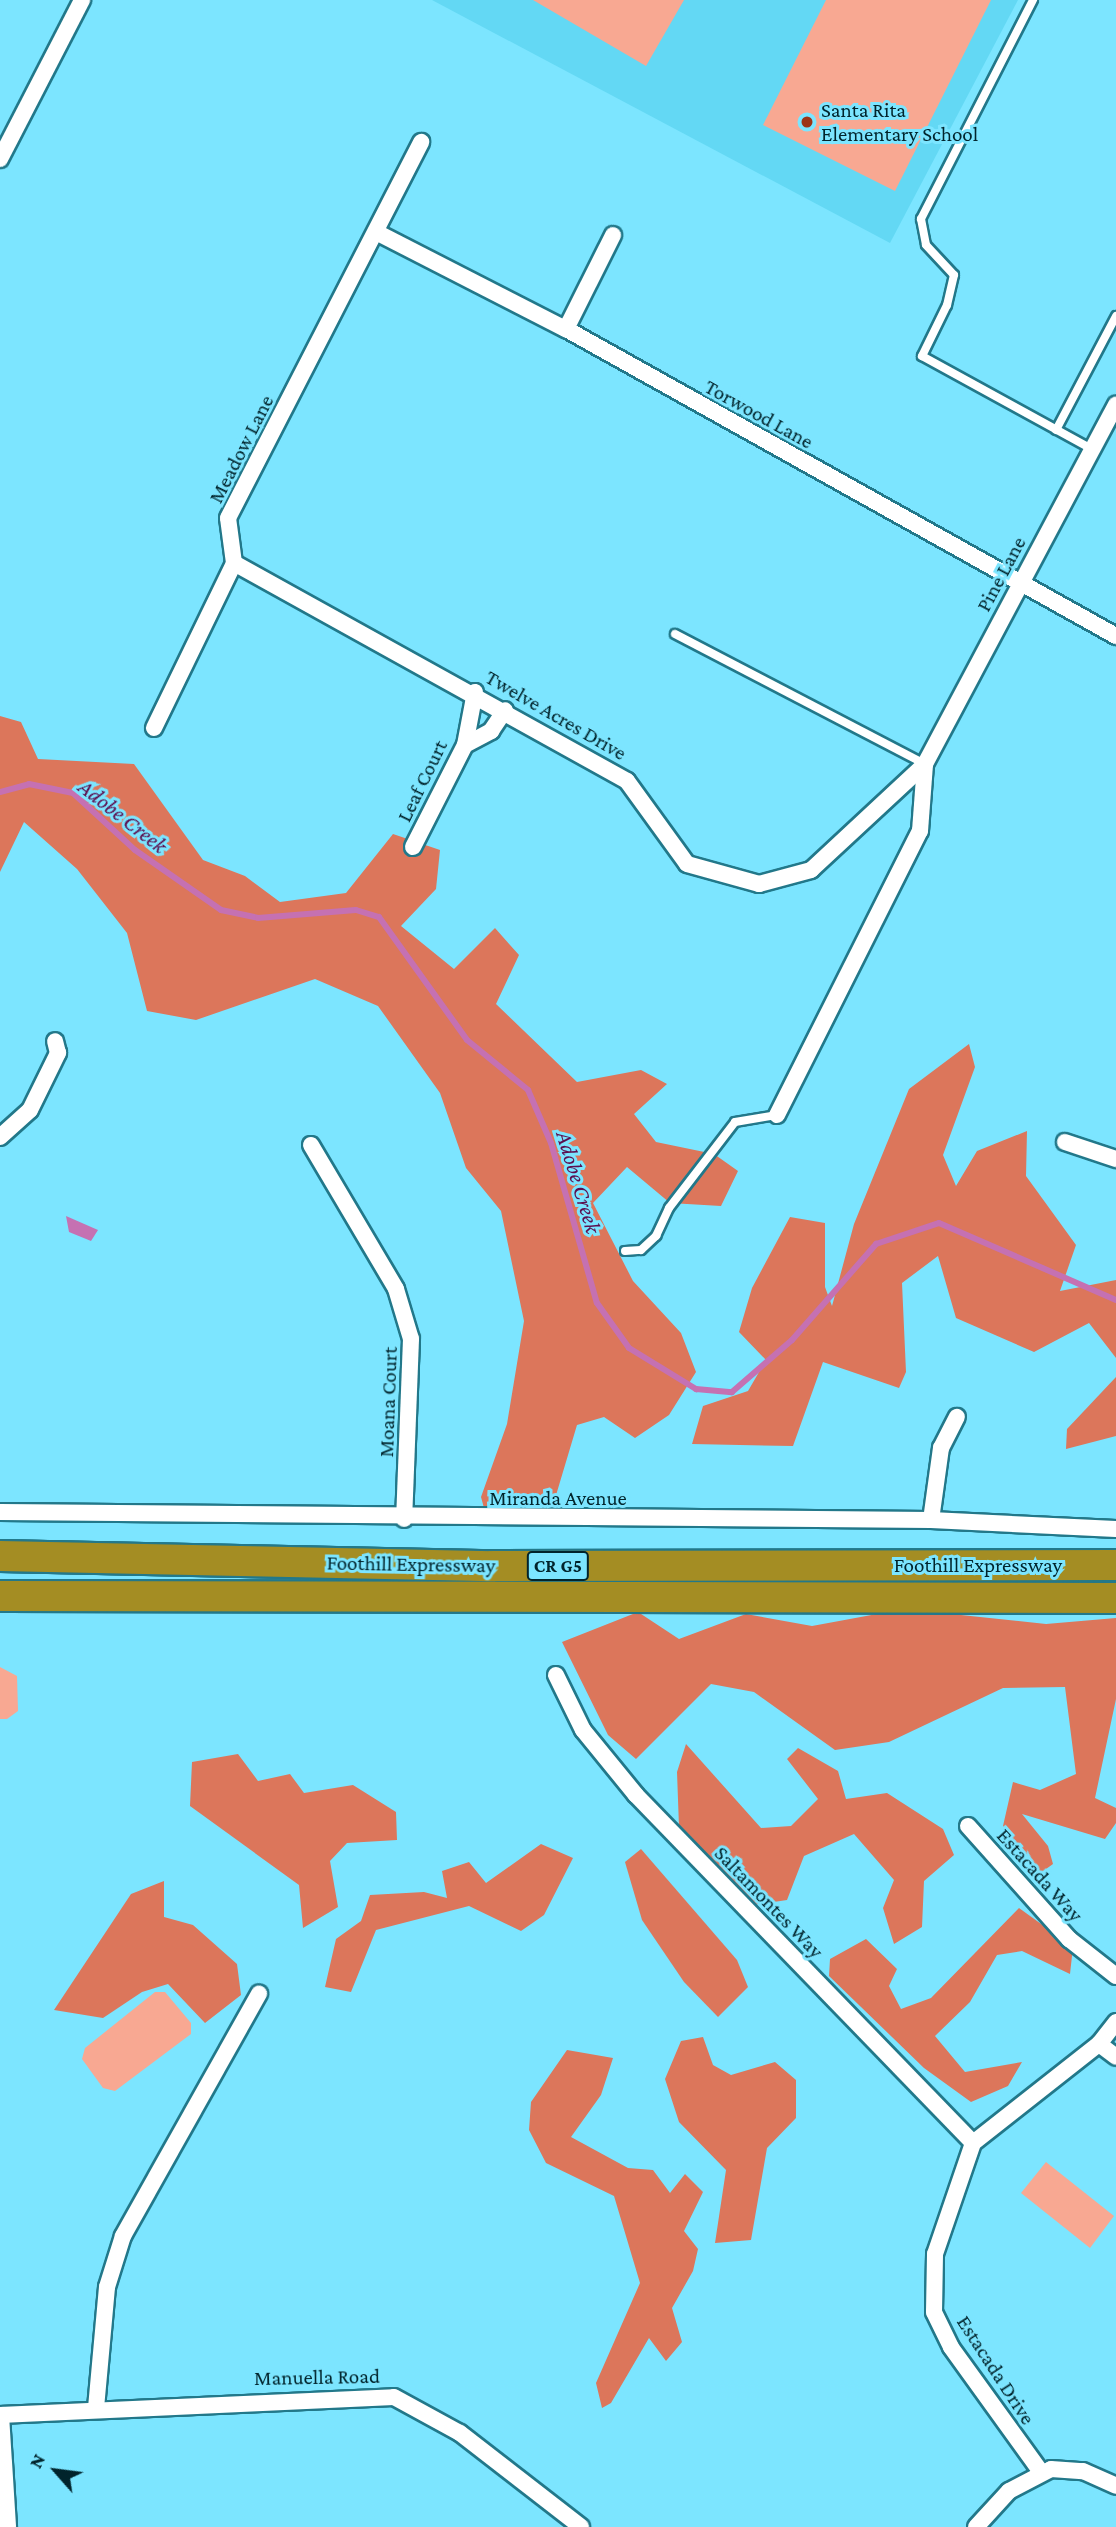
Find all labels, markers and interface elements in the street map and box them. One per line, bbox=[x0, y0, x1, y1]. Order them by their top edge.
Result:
place label: Santa Rita Elementary School bbox=[821, 97, 978, 147]
marker: Santa Rita Elementary School bbox=[799, 114, 815, 130]
street label: Torwood Lane bbox=[700, 374, 818, 454]
street label: Meadow Lane bbox=[203, 391, 279, 507]
street label: Pine Lane bbox=[971, 532, 1031, 616]
street label: Twelve Acres Drive bbox=[481, 664, 631, 766]
street label: Leaf Court bbox=[391, 736, 453, 826]
water label: Adobe Creek bbox=[73, 773, 173, 859]
water label: Adobe Creek bbox=[550, 1127, 608, 1237]
street label: Moana Court bbox=[373, 1346, 403, 1458]
street label: Miranda Avenue bbox=[489, 1485, 627, 1511]
street label: Foothill Expressway bbox=[327, 1550, 495, 1578]
road number: CR G5 bbox=[526, 1550, 590, 1582]
street label: Foothill Expressway bbox=[894, 1552, 1062, 1578]
street label: Estacada Way bbox=[991, 1823, 1089, 1927]
street label: Saltamontes Way bbox=[709, 1841, 829, 1963]
street label: Estacada Drive bbox=[951, 2311, 1041, 2429]
street label: Manuella Road bbox=[254, 2363, 380, 2391]
north arrow bbox=[21, 2436, 91, 2506]
text: N bbox=[25, 2450, 49, 2472]

